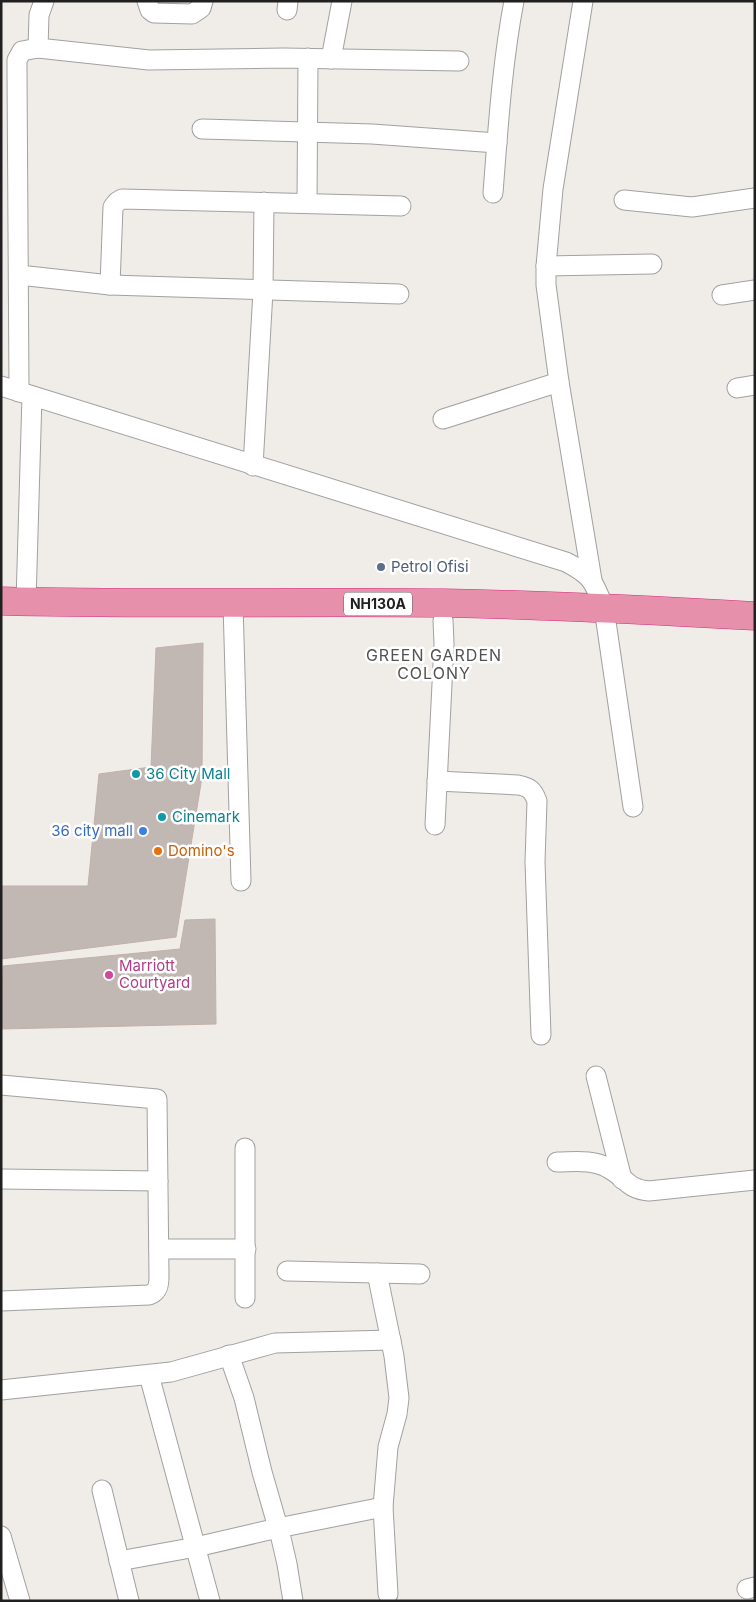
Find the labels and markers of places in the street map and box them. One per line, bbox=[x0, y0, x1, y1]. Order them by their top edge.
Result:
place label: Petrol Ofisi bbox=[391, 557, 469, 576]
marker: Petrol Ofisi bbox=[375, 561, 387, 573]
place label: 36 City Mall bbox=[146, 764, 230, 783]
marker: 36 City Mall bbox=[130, 768, 142, 780]
place label: Cinemark bbox=[172, 807, 241, 826]
marker: Cinemark bbox=[156, 811, 168, 823]
place label: 36 city mall bbox=[51, 821, 133, 840]
marker: 36 city mall bbox=[137, 825, 149, 837]
place label: Domino's bbox=[168, 841, 235, 860]
marker: Domino's bbox=[152, 845, 164, 857]
place label: Marriott Courtyard bbox=[119, 956, 190, 992]
marker: Marriott Courtyard bbox=[103, 969, 115, 981]

